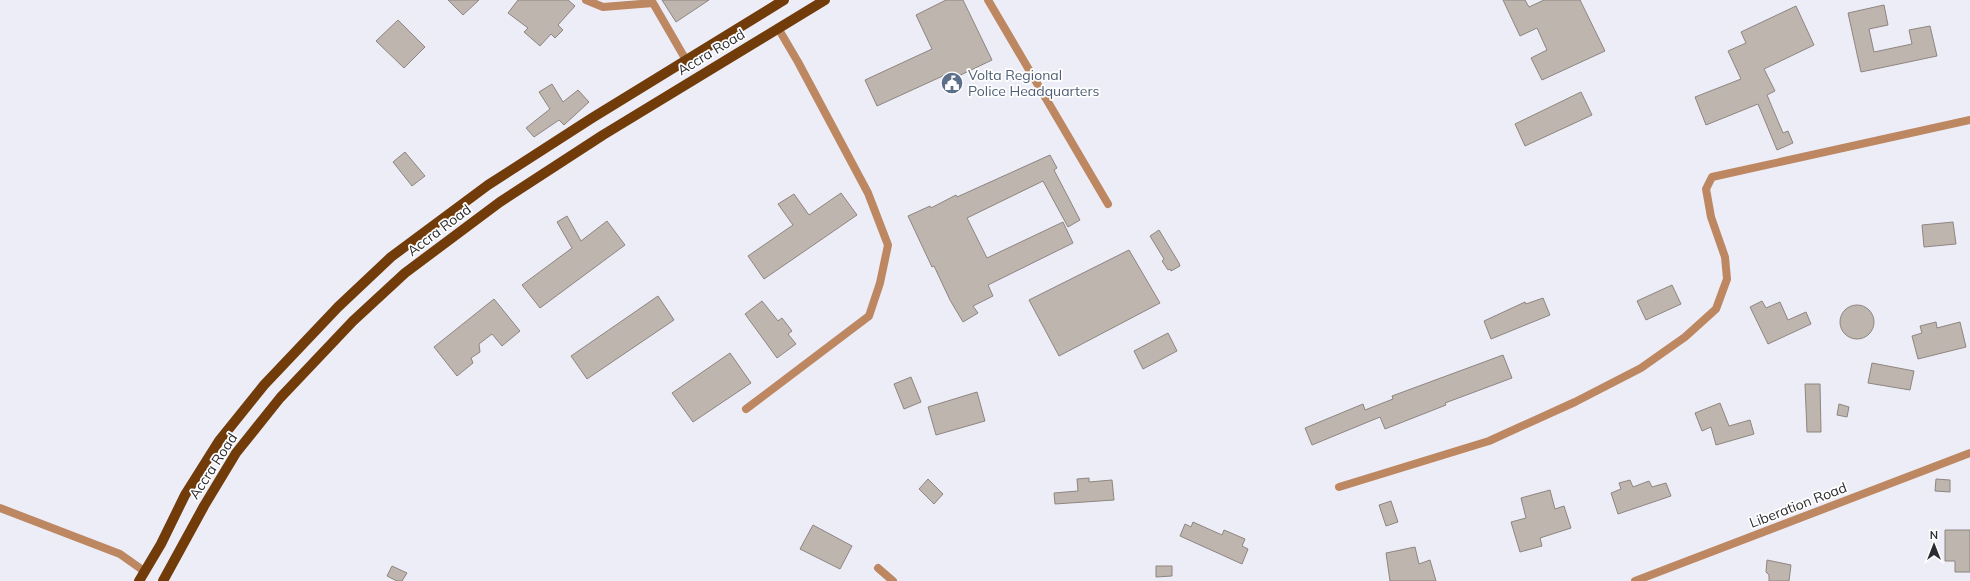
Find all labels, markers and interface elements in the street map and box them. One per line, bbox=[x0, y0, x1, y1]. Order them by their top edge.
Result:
street label: Accra Road bbox=[674, 25, 748, 79]
place label: Volta Regional Police Headquarters bbox=[968, 66, 1099, 100]
public building icon: Volta Regional Police Headquarters bbox=[939, 70, 965, 96]
street label: Accra Road bbox=[404, 200, 474, 260]
street label: Accra Road bbox=[185, 430, 241, 502]
street label: Liberation Road bbox=[1747, 478, 1849, 532]
north arrow bbox=[1914, 525, 1954, 565]
text: N bbox=[1930, 528, 1938, 542]

